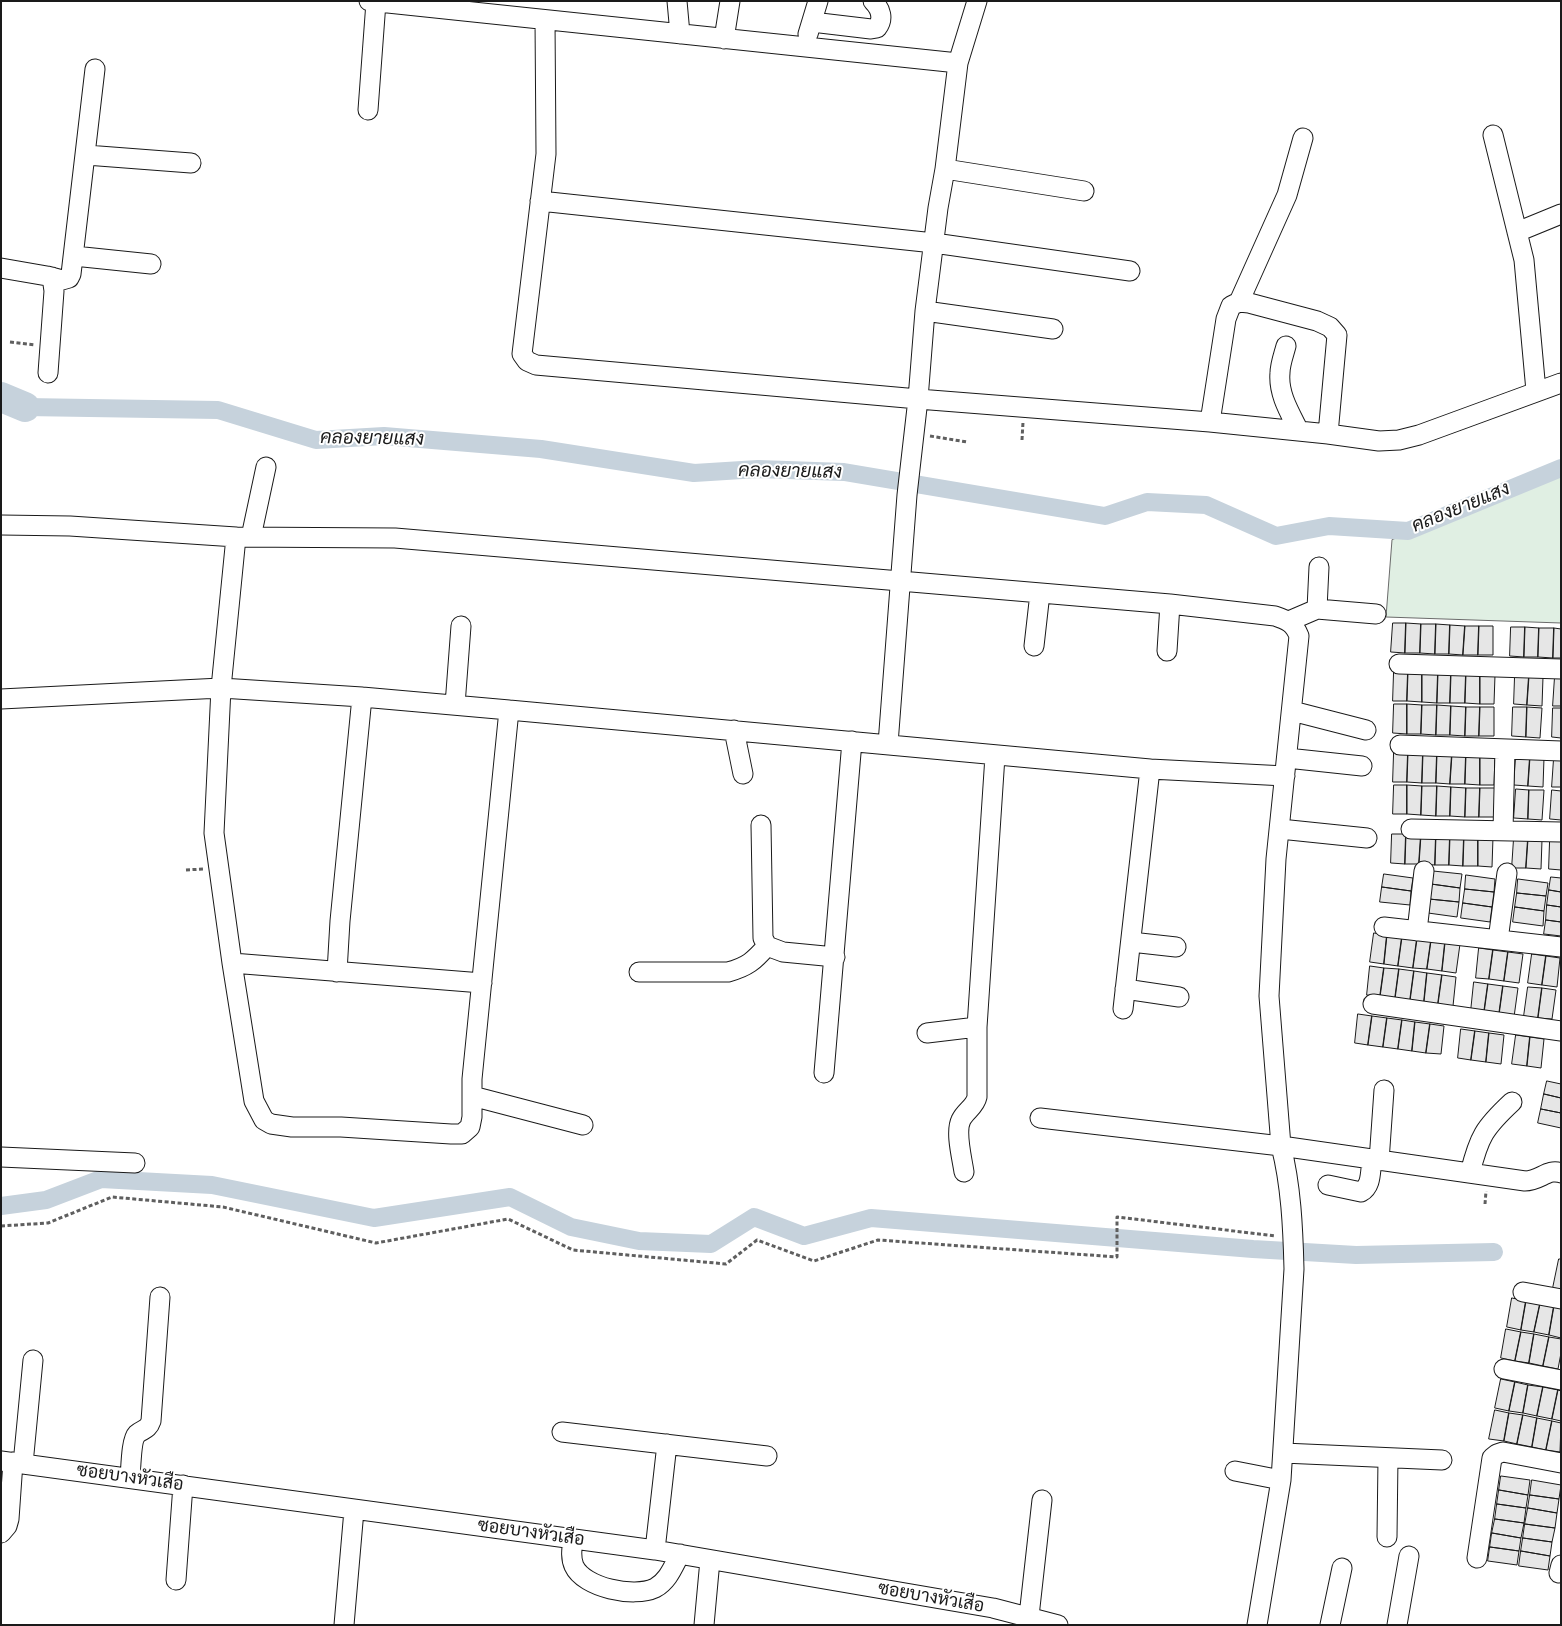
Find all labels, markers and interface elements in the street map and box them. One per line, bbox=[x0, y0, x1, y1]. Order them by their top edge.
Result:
water label: คลองยายแสง bbox=[320, 427, 424, 451]
water label: คลองยายแสง bbox=[738, 460, 842, 484]
water label: คลองยายแสง bbox=[1409, 478, 1513, 538]
street label: ซอยบางหัวเสือ bbox=[75, 1460, 185, 1496]
street label: ซอยบางหัวเสือ bbox=[476, 1515, 586, 1551]
street label: ซอยบางหัวเสือ bbox=[876, 1578, 986, 1618]

